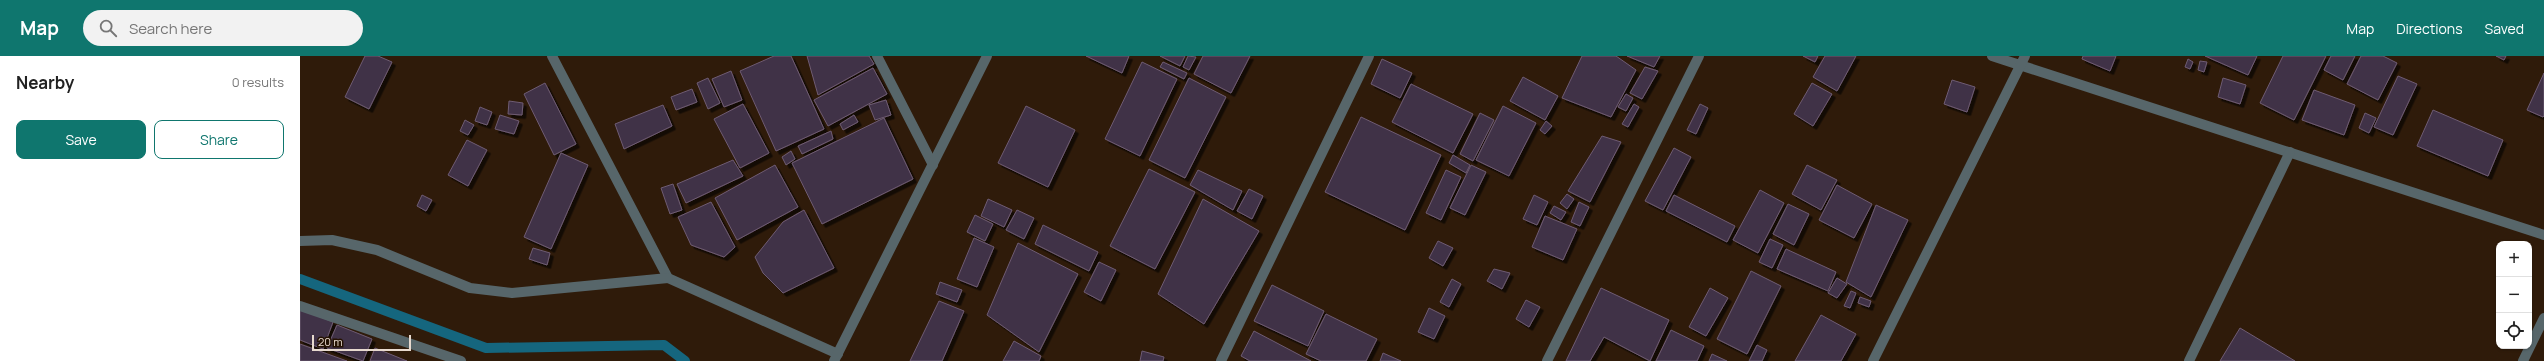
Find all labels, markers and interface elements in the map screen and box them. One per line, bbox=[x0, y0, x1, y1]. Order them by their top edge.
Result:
search box bbox=[83, 10, 363, 46]
text: Map bbox=[20, 15, 59, 41]
icon: search bbox=[97, 17, 119, 39]
text: Search here bbox=[129, 18, 212, 39]
text: Map bbox=[2346, 19, 2374, 38]
text: Directions bbox=[2396, 19, 2463, 38]
text: Saved bbox=[2485, 19, 2524, 38]
text: Nearby bbox=[16, 71, 74, 94]
text: 0 results bbox=[232, 73, 284, 91]
button: Save bbox=[16, 120, 146, 159]
button: Share bbox=[154, 120, 284, 159]
map controls bbox=[2496, 241, 2532, 349]
button: + bbox=[2496, 241, 2532, 277]
button: − bbox=[2496, 277, 2532, 313]
button: locate bbox=[2496, 313, 2532, 349]
scale bar bbox=[312, 333, 411, 352]
text: 20 m bbox=[318, 334, 343, 349]

